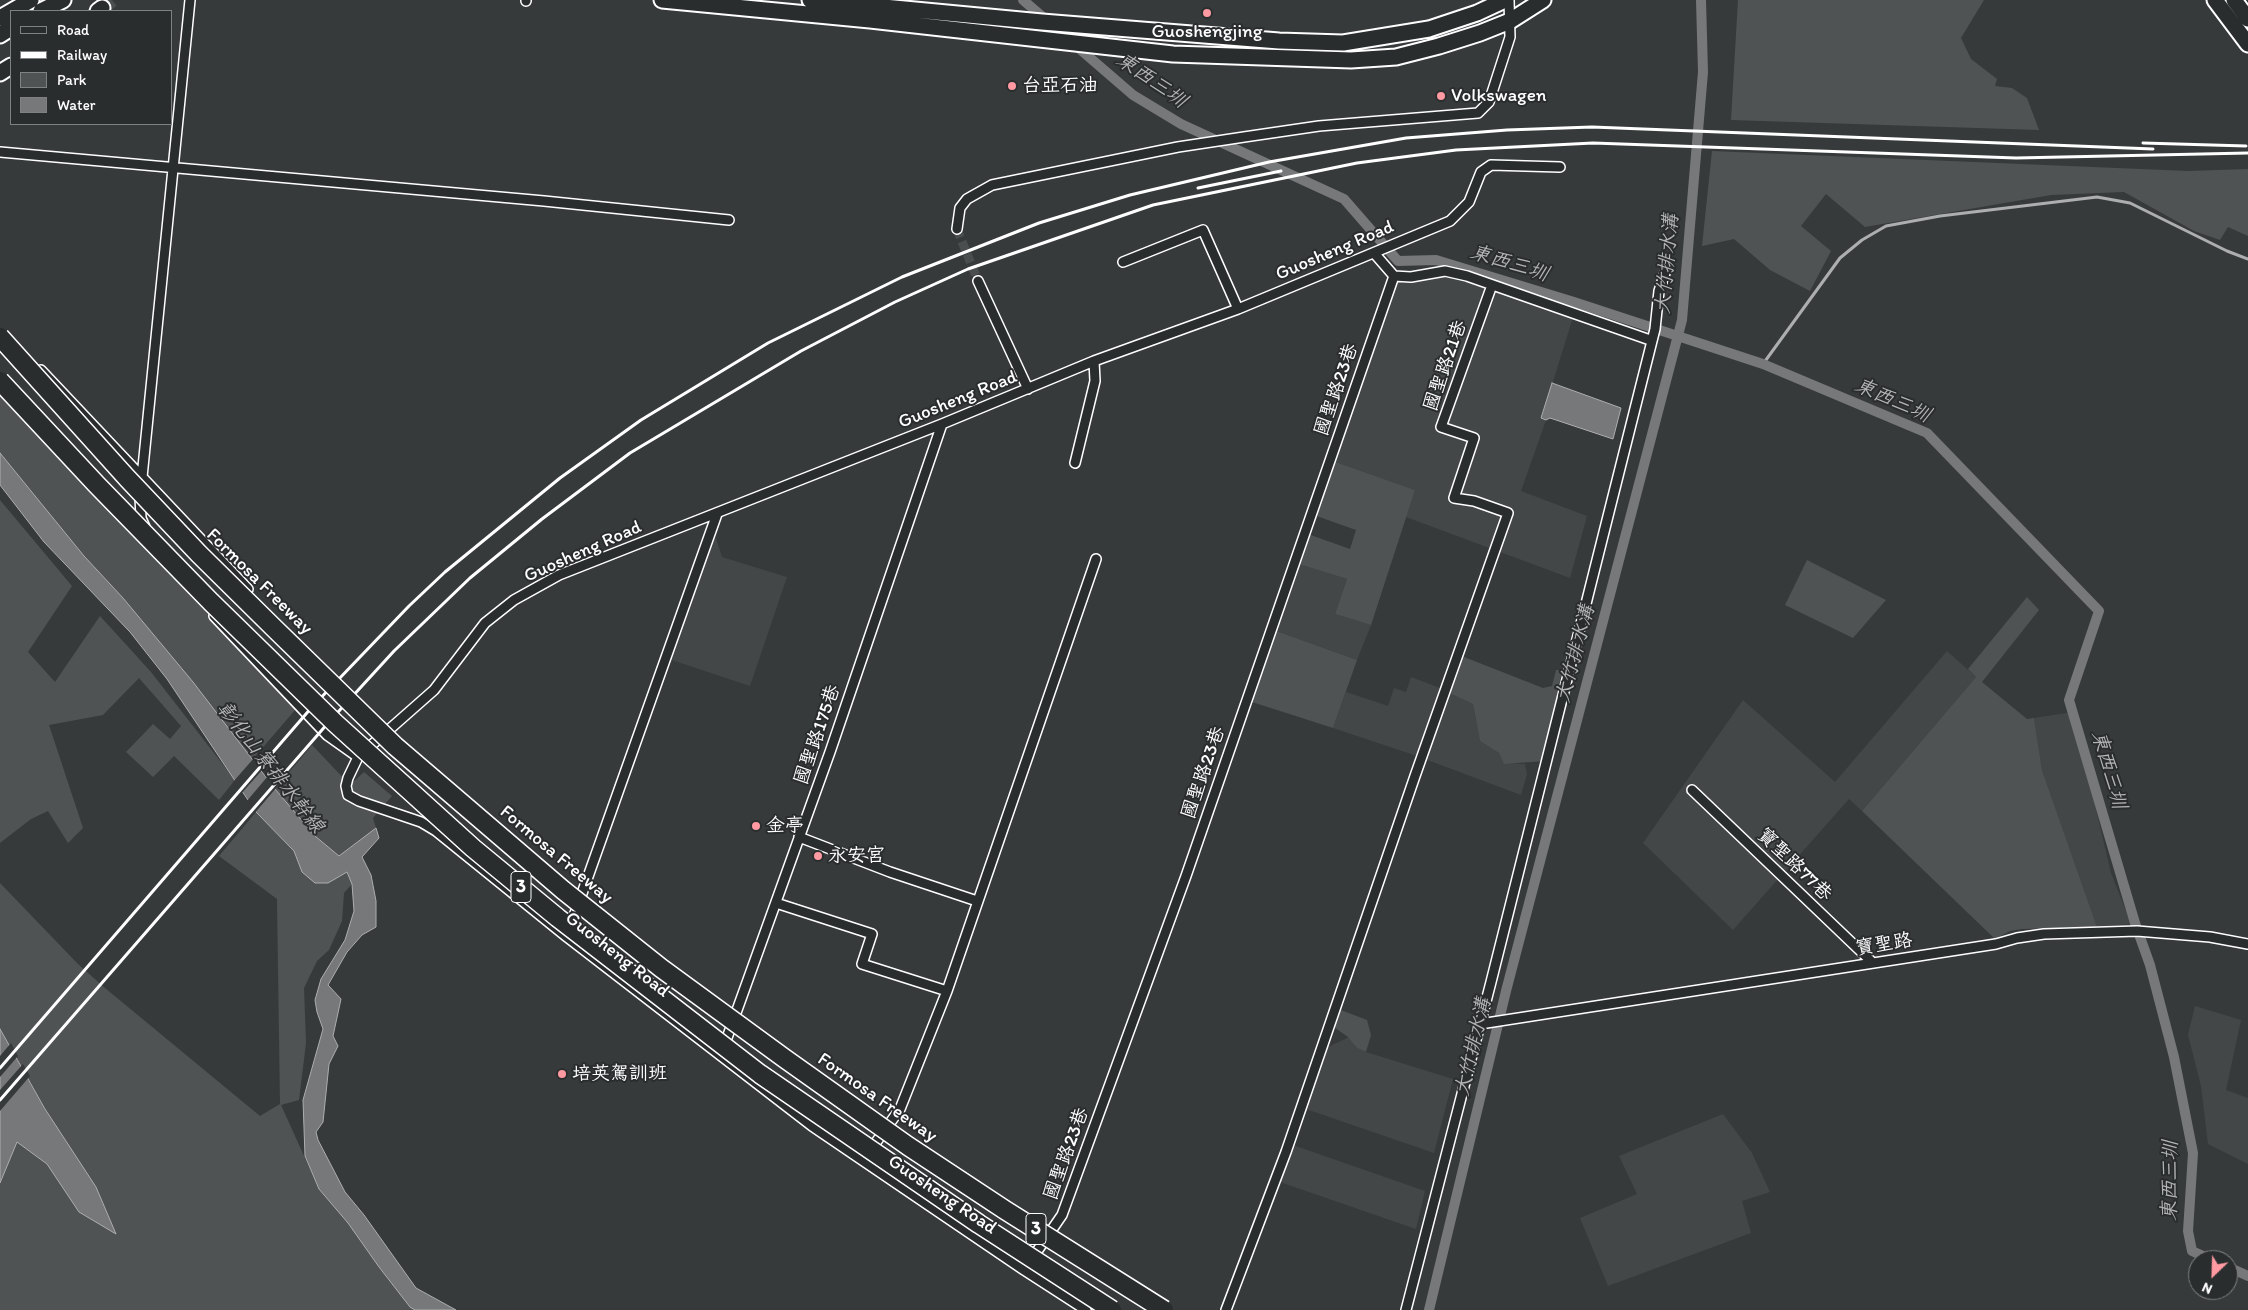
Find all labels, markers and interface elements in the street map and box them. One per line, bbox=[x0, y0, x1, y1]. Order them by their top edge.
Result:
marker: Guoshengjing bbox=[1201, 7, 1213, 19]
legend bbox=[10, 10, 172, 125]
text: Road bbox=[57, 21, 89, 39]
place label: Guoshengjing bbox=[1151, 21, 1263, 43]
text: Railway bbox=[57, 46, 107, 64]
water label: 東西三圳 bbox=[1111, 48, 1191, 114]
text: Park bbox=[57, 71, 87, 89]
place label: 台亞石油 bbox=[1022, 75, 1098, 97]
marker: 台亞石油 bbox=[1006, 80, 1018, 92]
place label: Volkswagen bbox=[1451, 85, 1547, 107]
marker: Volkswagen bbox=[1435, 90, 1447, 102]
text: Water bbox=[57, 96, 95, 114]
water label: 大竹排水溝 bbox=[1652, 213, 1684, 315]
street label: Guosheng Road bbox=[1272, 216, 1398, 286]
water label: 東西三圳 bbox=[1467, 241, 1551, 287]
street label: 國聖路21巷 bbox=[1420, 317, 1472, 415]
street label: 國聖路23巷 bbox=[1311, 341, 1363, 439]
street label: Guosheng Road bbox=[895, 366, 1021, 434]
water label: 東西三圳 bbox=[1851, 374, 1933, 428]
street label: Guosheng Road bbox=[521, 516, 645, 588]
street label: Formosa Freeway bbox=[201, 524, 317, 640]
water label: 大竹排水溝 bbox=[1551, 603, 1601, 705]
street label: 國聖路175巷 bbox=[790, 682, 846, 788]
water label: 彰化山寮排水幹線 bbox=[211, 698, 329, 838]
street label: 國聖路23巷 bbox=[1178, 724, 1230, 822]
water label: 東西三圳 bbox=[2085, 728, 2131, 812]
street label: Formosa Freeway bbox=[495, 801, 617, 909]
place label: 金亭 bbox=[766, 815, 804, 837]
marker: 金亭 bbox=[750, 820, 762, 832]
street label: 寶聖路77巷 bbox=[1752, 824, 1836, 906]
place label: 永安宮 bbox=[828, 845, 885, 867]
marker: 永安宮 bbox=[812, 850, 824, 862]
road number: 3 bbox=[511, 872, 531, 902]
street label: Guosheng Road bbox=[560, 907, 674, 1003]
street label: 寶聖路 bbox=[1854, 929, 1914, 961]
water label: 大竹排水溝 bbox=[1451, 996, 1497, 1098]
street label: Formosa Freeway bbox=[813, 1048, 941, 1148]
place label: 培英駕訓班 bbox=[572, 1063, 667, 1085]
marker: 培英駕訓班 bbox=[556, 1068, 568, 1080]
street label: 國聖路23巷 bbox=[1040, 1105, 1094, 1203]
water label: 東西三圳 bbox=[2158, 1141, 2184, 1221]
street label: Guosheng Road bbox=[883, 1150, 1001, 1240]
road number: 3 bbox=[1026, 1214, 1046, 1244]
north arrow bbox=[2188, 1250, 2238, 1300]
text: N bbox=[2199, 1279, 2215, 1298]

